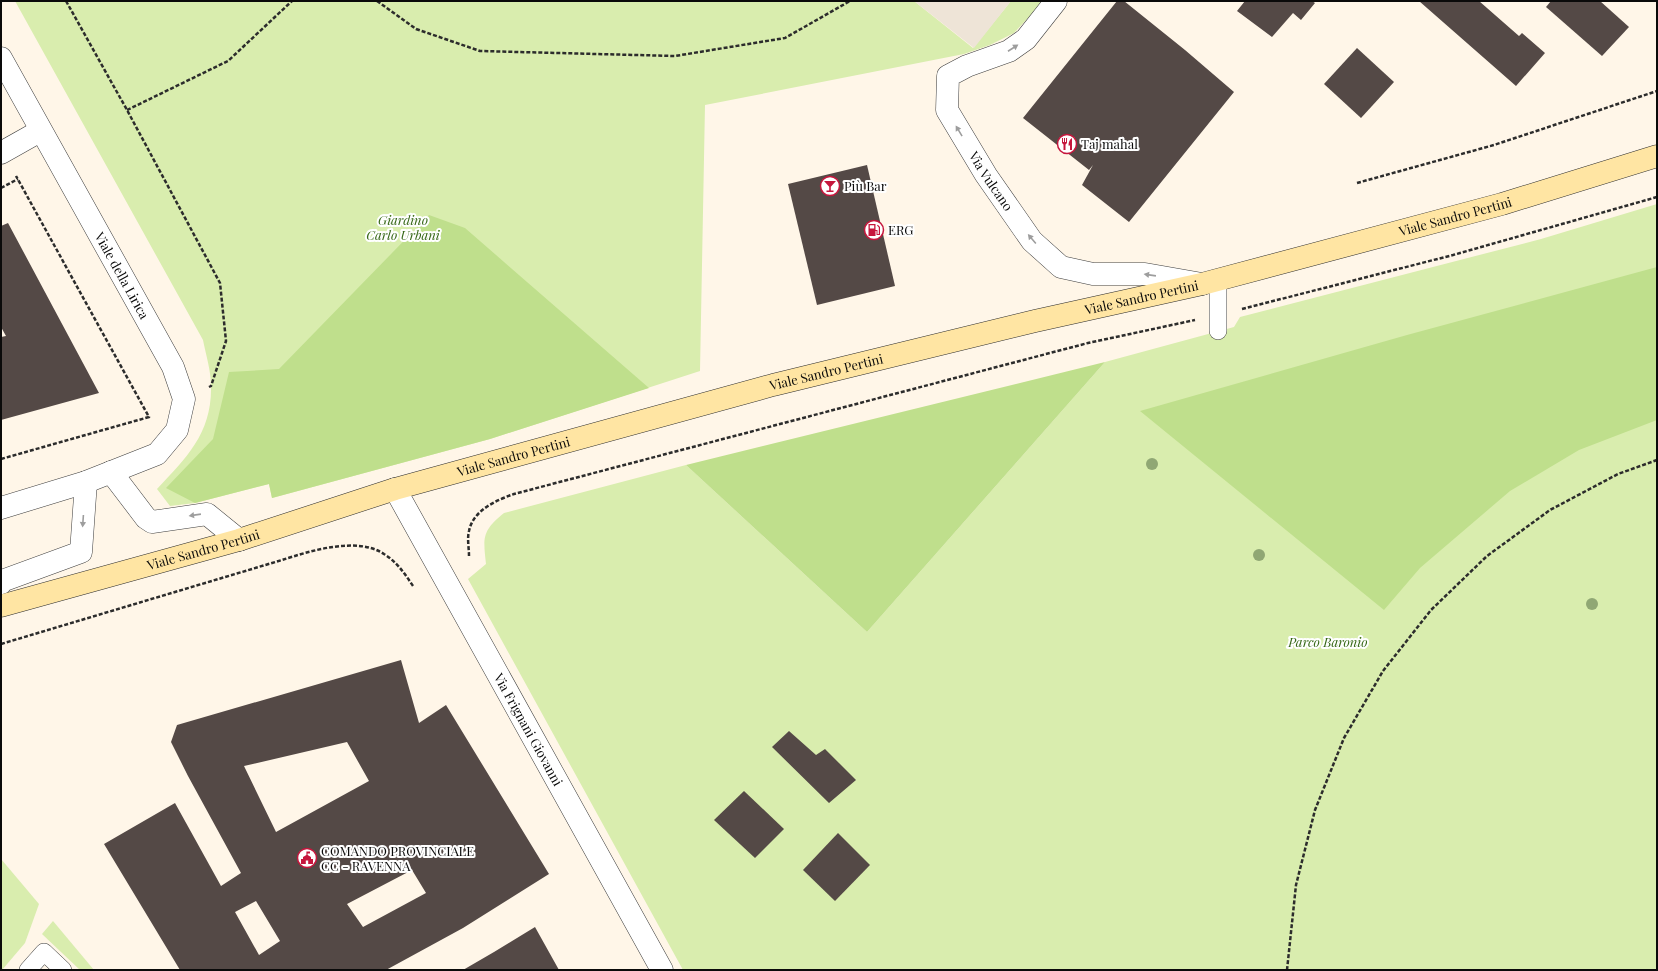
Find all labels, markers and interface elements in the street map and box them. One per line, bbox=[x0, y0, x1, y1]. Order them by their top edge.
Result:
one-way arrow bbox=[1007, 44, 1019, 51]
one-way arrow bbox=[956, 125, 963, 137]
restaurant icon: Taj mahal bbox=[1056, 133, 1078, 155]
place label: Taj mahal bbox=[1081, 135, 1138, 152]
street label: Via Vulcano bbox=[965, 147, 1017, 214]
bar icon: Più Bar bbox=[819, 175, 841, 197]
place label: Più Bar bbox=[844, 177, 887, 194]
street label: Viale Sandro Pertini bbox=[1396, 192, 1514, 239]
park label: Giardino Carlo Urbani bbox=[366, 211, 441, 243]
fuel station icon: ERG bbox=[863, 219, 885, 241]
place label: ERG bbox=[888, 221, 913, 238]
street label: Viale della Lirica bbox=[91, 228, 154, 322]
one-way arrow bbox=[1027, 234, 1036, 244]
one-way arrow bbox=[1144, 272, 1156, 278]
street label: Viale Sandro Pertini bbox=[1082, 276, 1200, 318]
street label: Viale Sandro Pertini bbox=[767, 349, 885, 394]
street label: Viale Sandro Pertini bbox=[454, 432, 572, 480]
one-way arrow bbox=[189, 512, 201, 518]
one-way arrow bbox=[80, 515, 87, 527]
street label: Viale Sandro Pertini bbox=[144, 525, 262, 573]
park label: Parco Baronio bbox=[1287, 633, 1368, 650]
street label: Via Frignani Giovanni bbox=[490, 669, 567, 789]
place label: COMANDO PROVINCIALE CC - RAVENNA bbox=[321, 842, 474, 874]
public building icon: COMANDO PROVINCIALE CC - RAVENNA bbox=[296, 847, 318, 869]

